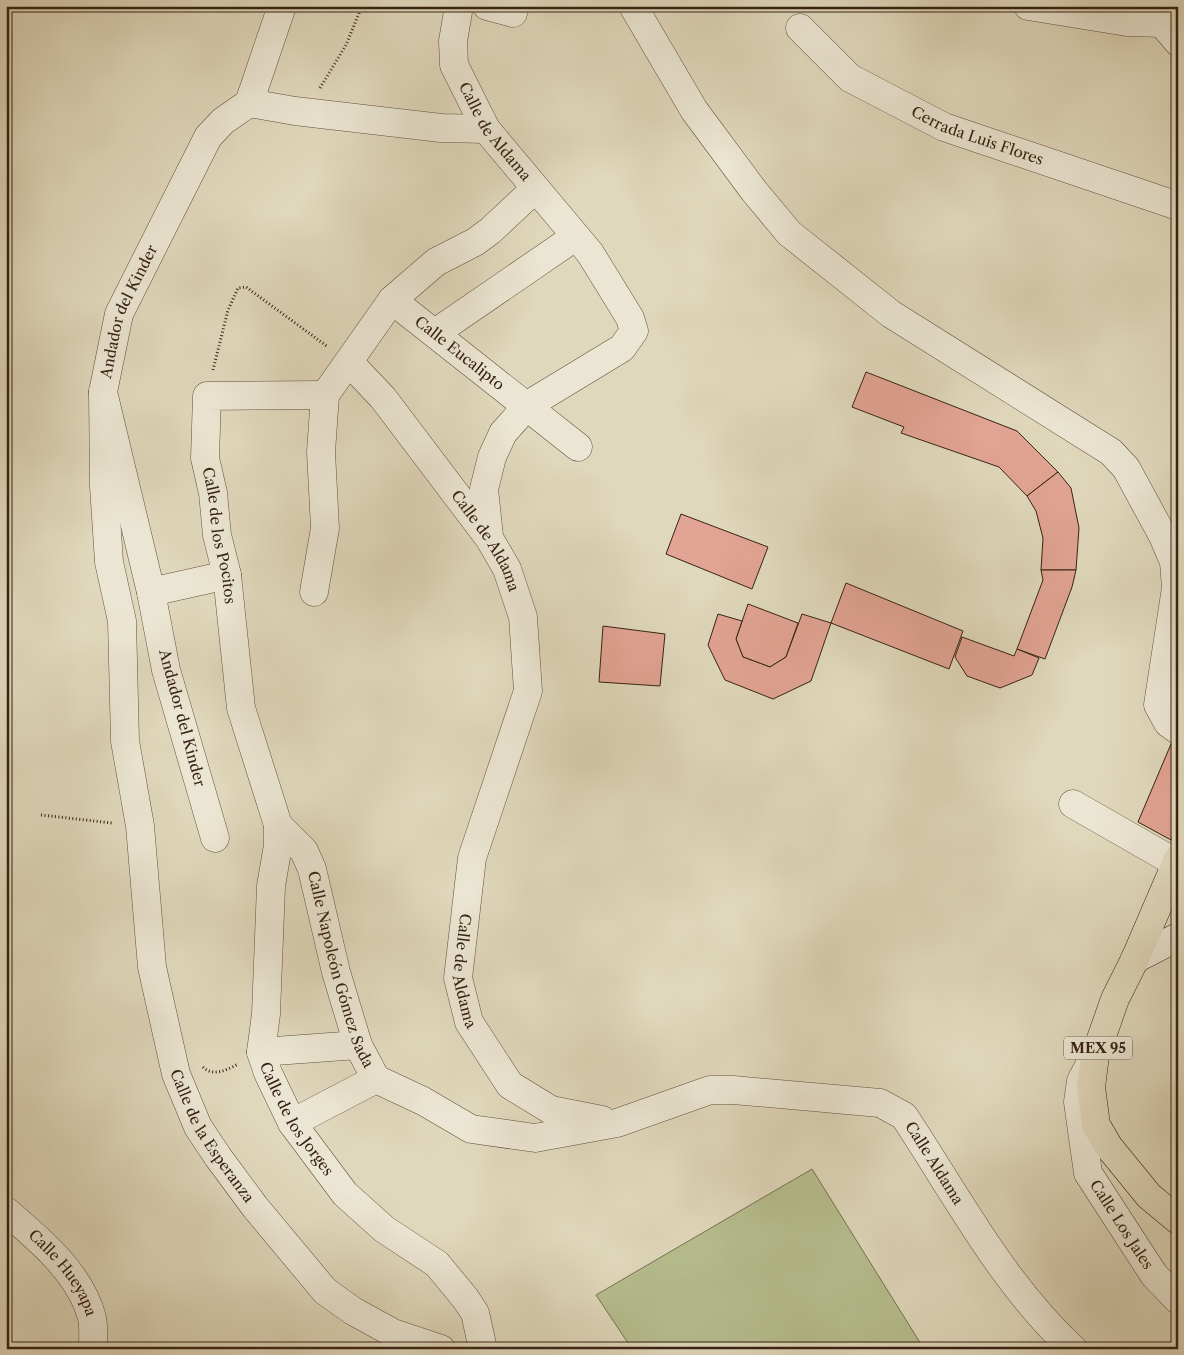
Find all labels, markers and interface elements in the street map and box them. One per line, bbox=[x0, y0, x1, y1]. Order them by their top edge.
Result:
street label: Calle de Aldama bbox=[455, 79, 536, 185]
street label: Cerrada Luis Flores bbox=[908, 102, 1046, 169]
street label: Andador del Kinder bbox=[96, 241, 161, 381]
street label: Calle Eucalipto bbox=[411, 312, 508, 394]
street label: Calle de los Pocitos bbox=[198, 465, 240, 605]
street label: Calle de Aldama bbox=[447, 486, 524, 594]
street label: Andador del Kinder bbox=[155, 646, 210, 789]
street label: Calle Napoleón Gómez Sada bbox=[304, 869, 378, 1071]
street label: Calle de Aldama bbox=[448, 913, 481, 1032]
road number: MEX 95 bbox=[1064, 1036, 1132, 1060]
street label: Calle de los Jorges bbox=[256, 1059, 338, 1179]
street label: Calle de la Esperanza bbox=[166, 1066, 259, 1206]
street label: Calle Aldama bbox=[901, 1118, 968, 1208]
street label: Calle Los Jales bbox=[1086, 1176, 1158, 1273]
street label: Calle Hueyapa bbox=[25, 1225, 101, 1318]

